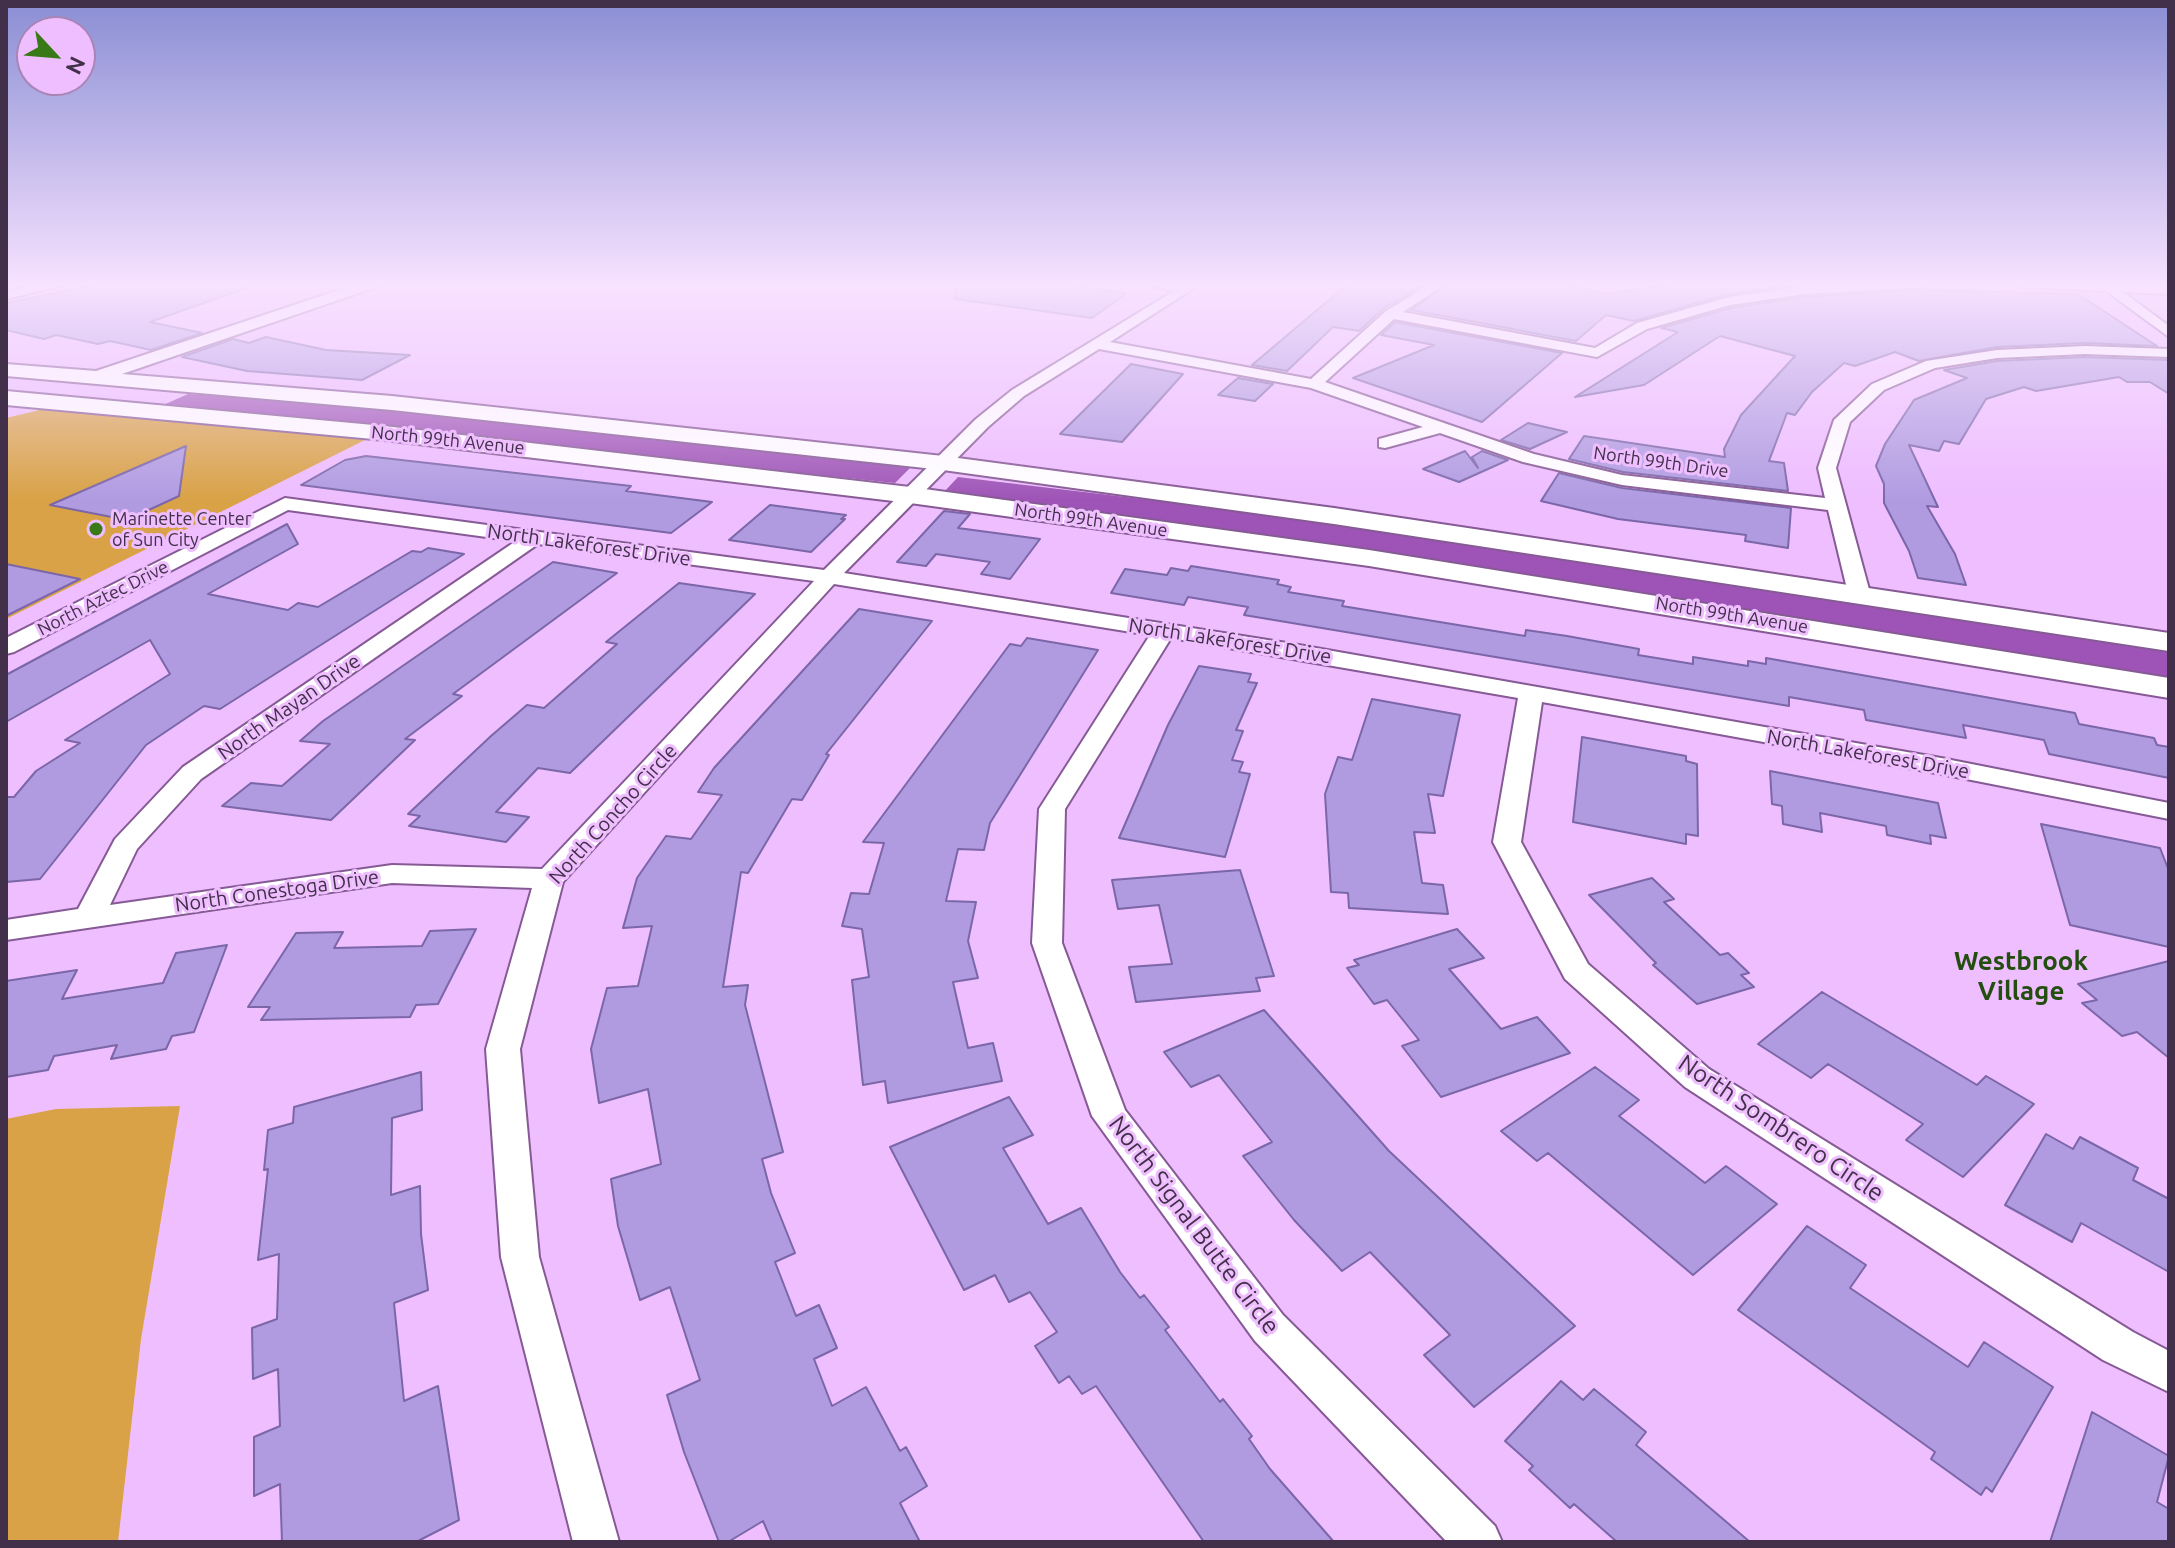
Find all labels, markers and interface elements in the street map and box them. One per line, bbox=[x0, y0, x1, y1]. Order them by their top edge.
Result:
north arrow bbox=[16, 16, 96, 96]
text: N bbox=[61, 53, 91, 79]
street label: North 99th Avenue bbox=[370, 421, 526, 459]
street label: North 99th Drive bbox=[1592, 442, 1730, 482]
street label: North 99th Avenue bbox=[1013, 499, 1169, 541]
place label: Marinette Center of Sun City bbox=[112, 508, 251, 550]
street label: North Lakeforest Drive bbox=[486, 519, 692, 571]
marker: Marinette Center of Sun City bbox=[87, 520, 105, 538]
street label: North Aztec Drive bbox=[34, 556, 172, 640]
street label: North 99th Avenue bbox=[1654, 592, 1810, 638]
street label: North Lakeforest Drive bbox=[1127, 613, 1333, 669]
street label: North Mayan Drive bbox=[213, 649, 365, 765]
street label: North Lakeforest Drive bbox=[1765, 724, 1971, 784]
street label: North Concho Circle bbox=[544, 739, 682, 889]
street label: North Conestoga Drive bbox=[174, 865, 380, 917]
district label: Westbrook Village bbox=[1954, 945, 2088, 1006]
street label: North Sombrero Circle bbox=[1673, 1049, 1889, 1207]
street label: North Signal Butte Circle bbox=[1103, 1110, 1285, 1340]

